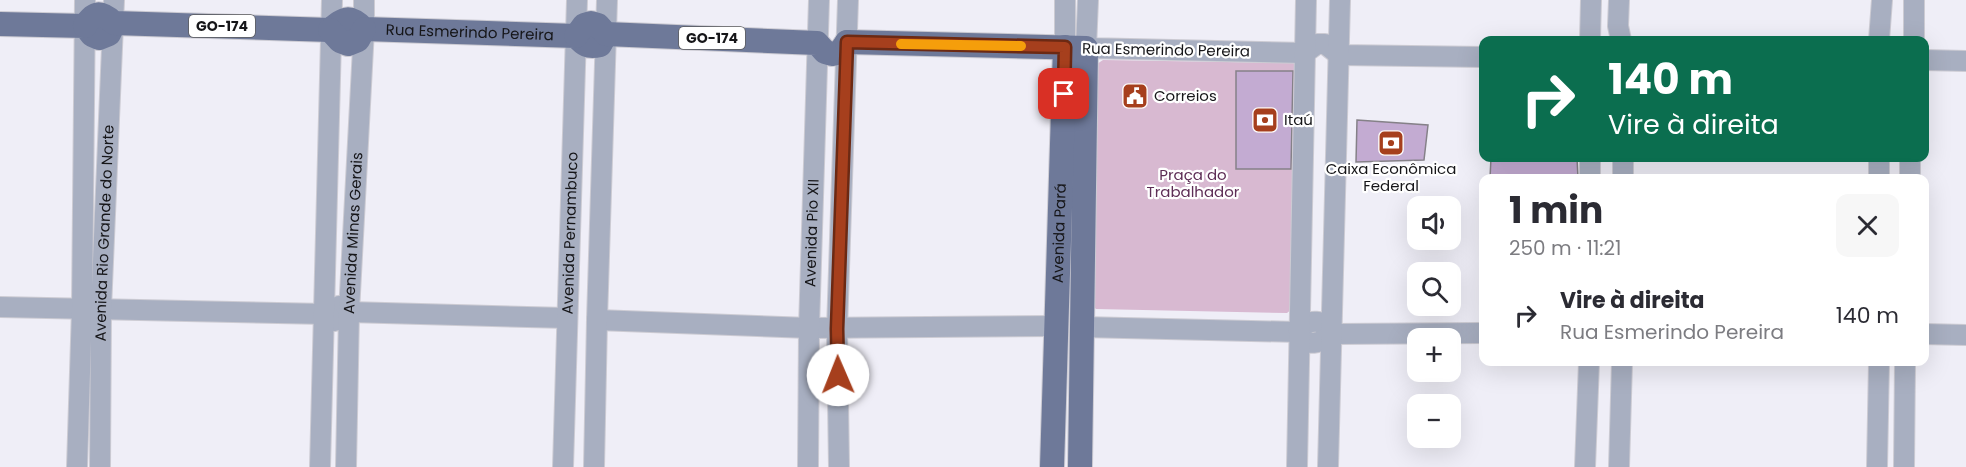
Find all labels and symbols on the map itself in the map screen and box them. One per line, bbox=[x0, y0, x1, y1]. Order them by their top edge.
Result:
road number: GO-174 bbox=[189, 15, 255, 37]
street label: Rua Esmerindo Pereira bbox=[385, 19, 554, 45]
road number: GO-174 bbox=[679, 27, 745, 49]
street label: Rua Esmerindo Pereira bbox=[1082, 38, 1250, 61]
pin bbox=[1038, 68, 1089, 119]
public building icon: Correios bbox=[1120, 81, 1150, 111]
place label: Correios bbox=[1154, 85, 1217, 106]
bank icon: Itaú bbox=[1250, 105, 1280, 135]
place label: Itaú bbox=[1284, 109, 1313, 130]
street label: Avenida Rio Grande do Norte bbox=[90, 124, 119, 341]
bank icon: Caixa Econômica Federal bbox=[1376, 128, 1406, 158]
street label: Avenida Pernambuco bbox=[557, 151, 582, 315]
street label: Avenida Minas Gerais bbox=[338, 152, 367, 315]
place label: Caixa Econômica Federal bbox=[1326, 158, 1456, 196]
park label: Praça do Trabalhador bbox=[1147, 164, 1240, 202]
street label: Avenida Pio XII bbox=[799, 179, 824, 287]
street label: Avenida Pará bbox=[1047, 183, 1071, 283]
position arrow bbox=[806, 343, 870, 407]

